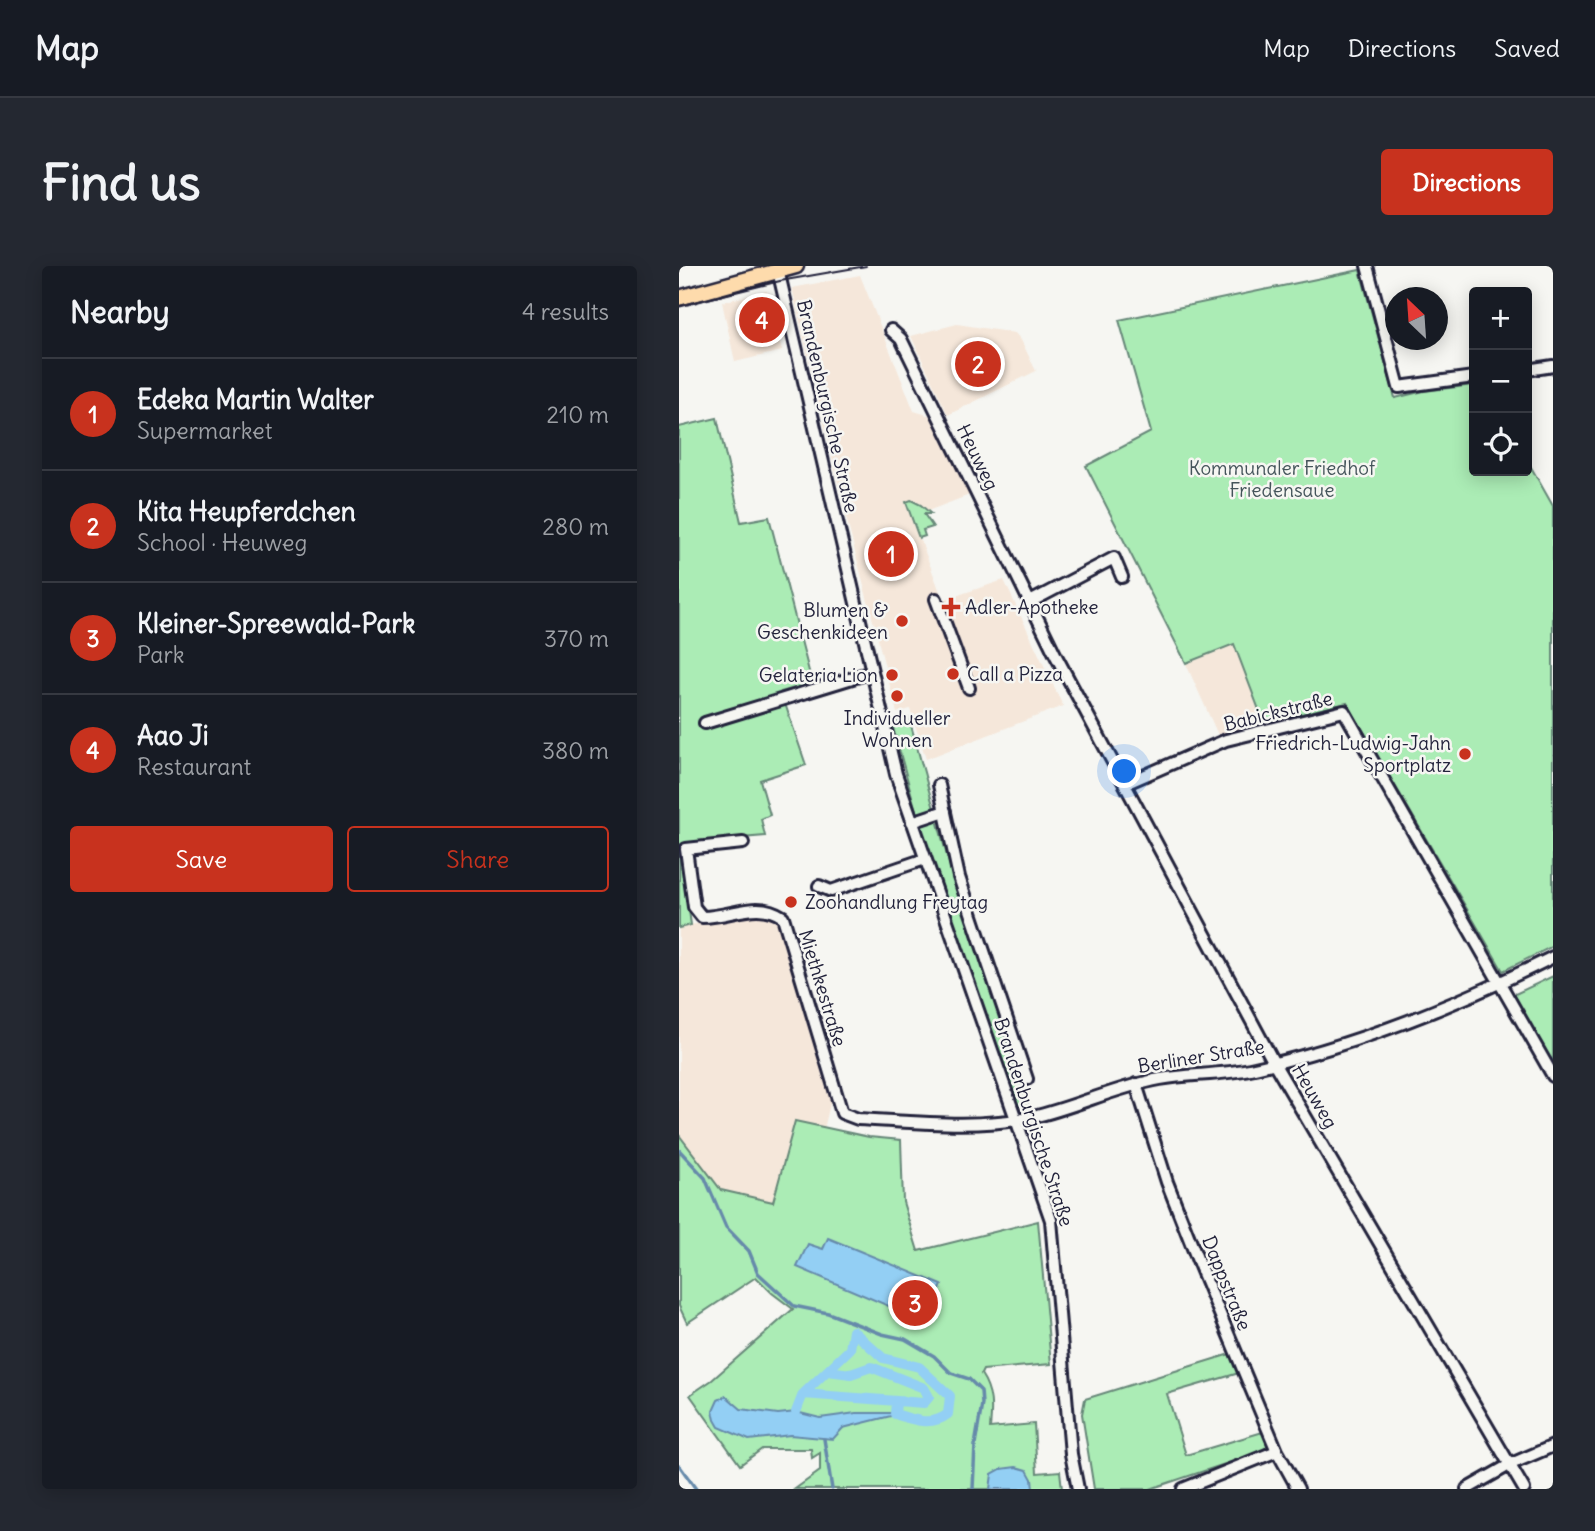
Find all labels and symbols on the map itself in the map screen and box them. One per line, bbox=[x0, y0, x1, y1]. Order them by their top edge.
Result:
north arrow bbox=[1385, 287, 1448, 350]
pin: 4 bbox=[739, 294, 785, 346]
street label: Brandenburgische Straße bbox=[792, 297, 864, 515]
pin: 2 bbox=[955, 338, 1001, 390]
street label: Heuweg bbox=[952, 420, 1004, 494]
park label: Kommunaler Friedhof Friedensaue bbox=[1189, 456, 1376, 502]
pin: 1 bbox=[868, 528, 914, 580]
place label: Adler-Apotheke bbox=[965, 595, 1099, 619]
place label: Blumen & Geschenkideen bbox=[757, 598, 888, 644]
marker: Adler-Apotheke bbox=[943, 599, 959, 615]
marker: Blumen & Geschenkideen bbox=[894, 613, 910, 629]
place label: Call a Pizza bbox=[967, 662, 1063, 686]
place label: Gelateria Lion bbox=[759, 663, 878, 687]
marker: Call a Pizza bbox=[945, 666, 961, 682]
marker: Gelateria Lion bbox=[884, 667, 900, 683]
street label: Babickstraße bbox=[1221, 686, 1335, 736]
marker: Individueller Wohnen bbox=[889, 688, 905, 704]
place label: Individueller Wohnen bbox=[844, 706, 951, 752]
place label: Friedrich-Ludwig-Jahn Sportplatz bbox=[1255, 731, 1451, 777]
marker: Friedrich-Ludwig-Jahn Sportplatz bbox=[1457, 746, 1473, 762]
your location bbox=[1107, 754, 1141, 788]
place label: Zoohandlung Freytag bbox=[805, 890, 988, 914]
marker: Zoohandlung Freytag bbox=[783, 894, 799, 910]
street label: Miethkestraße bbox=[794, 927, 852, 1049]
street label: Brandenburgische Straße bbox=[989, 1015, 1079, 1229]
street label: Berliner Straße bbox=[1136, 1034, 1266, 1078]
street label: Heuweg bbox=[1287, 1059, 1343, 1133]
street label: Dappstraße bbox=[1197, 1232, 1257, 1334]
pin: 3 bbox=[892, 1277, 938, 1329]

